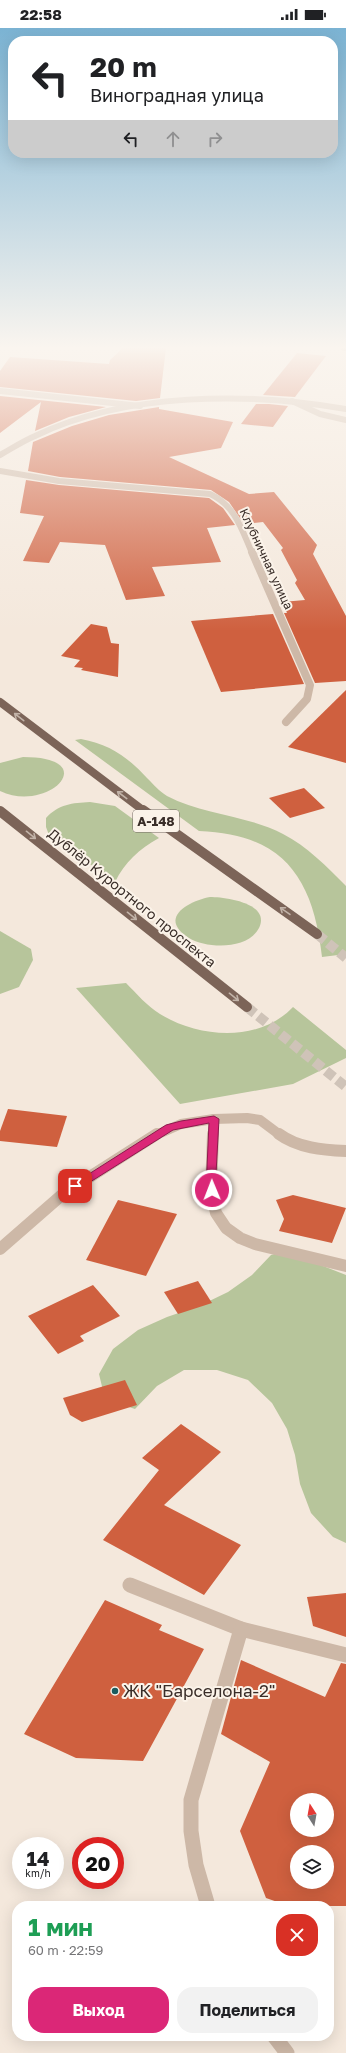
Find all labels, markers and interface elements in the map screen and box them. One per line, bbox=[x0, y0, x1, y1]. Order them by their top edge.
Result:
text: 22:58 bbox=[20, 5, 62, 23]
text: 20 m bbox=[90, 50, 157, 83]
icon: left bbox=[24, 52, 76, 104]
text: Виноградная улица bbox=[90, 84, 264, 106]
icon: left bbox=[120, 128, 142, 150]
icon: ahead bbox=[162, 128, 184, 150]
icon: right bbox=[204, 128, 226, 150]
street label: Клубничная улица bbox=[236, 506, 296, 612]
one-way arrow bbox=[13, 712, 24, 721]
one-way arrow bbox=[117, 791, 128, 799]
road number: А-148 bbox=[133, 810, 179, 832]
street label: Дублёр Курортного проспекта bbox=[45, 825, 220, 971]
one-way arrow bbox=[25, 831, 36, 840]
one-way arrow bbox=[280, 907, 291, 916]
one-way arrow bbox=[127, 912, 138, 921]
one-way arrow bbox=[228, 993, 239, 1002]
pin bbox=[58, 1169, 92, 1203]
position arrow bbox=[191, 1169, 233, 1211]
icon: arrive bbox=[64, 1175, 86, 1197]
place label: ЖК "Барселона-2" bbox=[123, 1680, 276, 1701]
marker: ЖК "Барселона-2" bbox=[110, 1686, 120, 1696]
north arrow bbox=[290, 1793, 334, 1837]
map controls bbox=[290, 1793, 334, 1889]
speed limit sign: 20 bbox=[72, 1837, 124, 1889]
button: layers bbox=[290, 1845, 334, 1889]
text: 14 bbox=[27, 1846, 49, 1870]
text: km/h bbox=[25, 1867, 51, 1879]
text: 1 мин bbox=[28, 1912, 93, 1941]
button: close bbox=[276, 1914, 318, 1956]
text: 60 m · 22:59 bbox=[28, 1942, 103, 1958]
button: Выход bbox=[28, 1987, 169, 2033]
button: Поделиться bbox=[177, 1987, 318, 2033]

